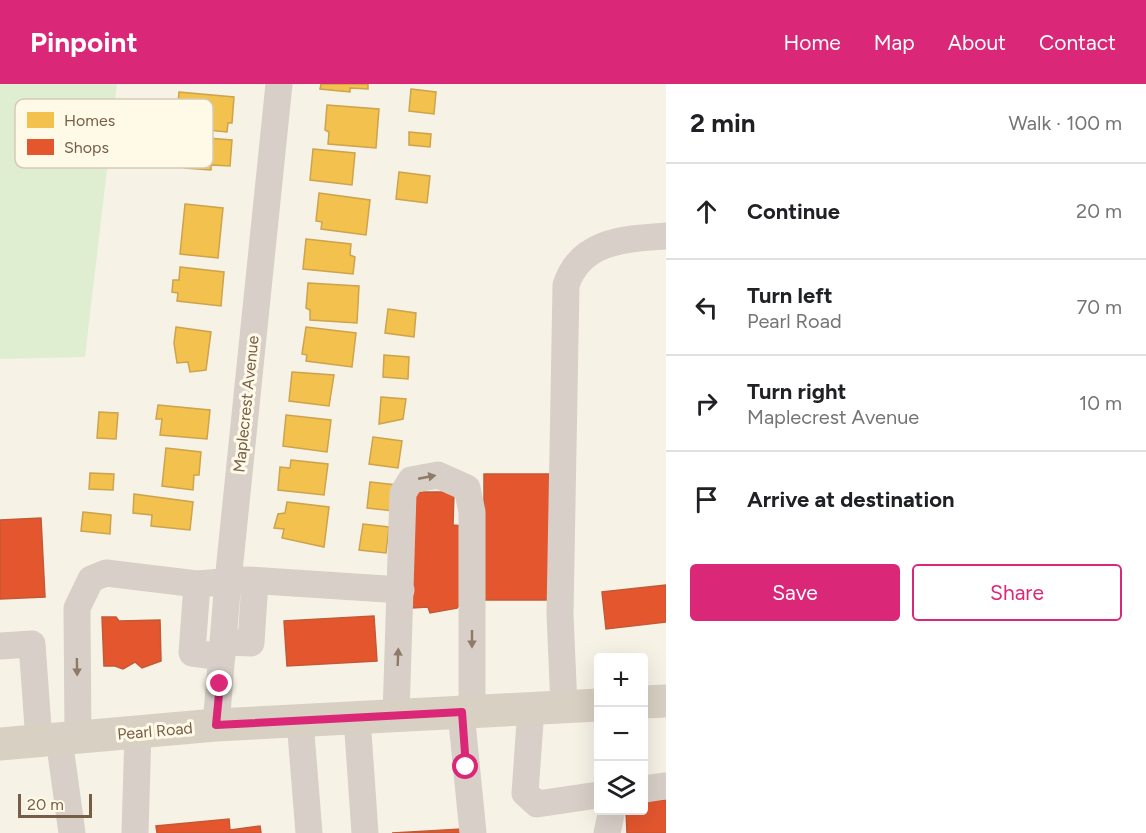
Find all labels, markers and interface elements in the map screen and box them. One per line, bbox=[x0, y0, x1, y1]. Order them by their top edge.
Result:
text: Pinpoint bbox=[30, 25, 138, 59]
text: Home bbox=[784, 30, 841, 55]
text: Map bbox=[874, 30, 915, 55]
text: About bbox=[948, 30, 1006, 55]
text: Contact bbox=[1039, 30, 1116, 55]
legend bbox=[15, 99, 213, 168]
text: 2 min bbox=[690, 107, 756, 139]
text: Homes bbox=[64, 111, 115, 130]
text: Walk · 100 m bbox=[1008, 111, 1122, 135]
text: Shops bbox=[64, 138, 109, 157]
icon: ahead bbox=[690, 195, 723, 228]
text: Continue bbox=[747, 198, 840, 225]
text: 20 m bbox=[1076, 199, 1122, 223]
text: Turn left bbox=[747, 282, 833, 309]
icon: left bbox=[690, 291, 723, 324]
text: 70 m bbox=[1076, 295, 1122, 319]
text: Pearl Road bbox=[747, 309, 842, 333]
street label: Maplecrest Avenue bbox=[229, 334, 263, 474]
text: Turn right bbox=[747, 378, 846, 405]
icon: right bbox=[690, 387, 723, 420]
text: 10 m bbox=[1079, 391, 1122, 415]
text: Maplecrest Avenue bbox=[747, 405, 919, 429]
one-way arrow bbox=[417, 473, 436, 482]
icon: arrive bbox=[690, 483, 723, 516]
text: Arrive at destination bbox=[747, 486, 955, 513]
button: Save bbox=[690, 564, 900, 621]
button: Share bbox=[912, 564, 1122, 621]
one-way arrow bbox=[467, 630, 477, 649]
one-way arrow bbox=[394, 648, 403, 667]
map controls bbox=[594, 653, 648, 815]
button: + bbox=[594, 653, 648, 707]
one-way arrow bbox=[72, 657, 82, 676]
route end bbox=[206, 670, 232, 696]
button: − bbox=[594, 707, 648, 761]
street label: Pearl Road bbox=[116, 718, 194, 744]
route start bbox=[452, 753, 478, 779]
button: layers bbox=[594, 761, 648, 815]
scale bar bbox=[18, 791, 92, 818]
text: 20 m bbox=[27, 795, 64, 814]

